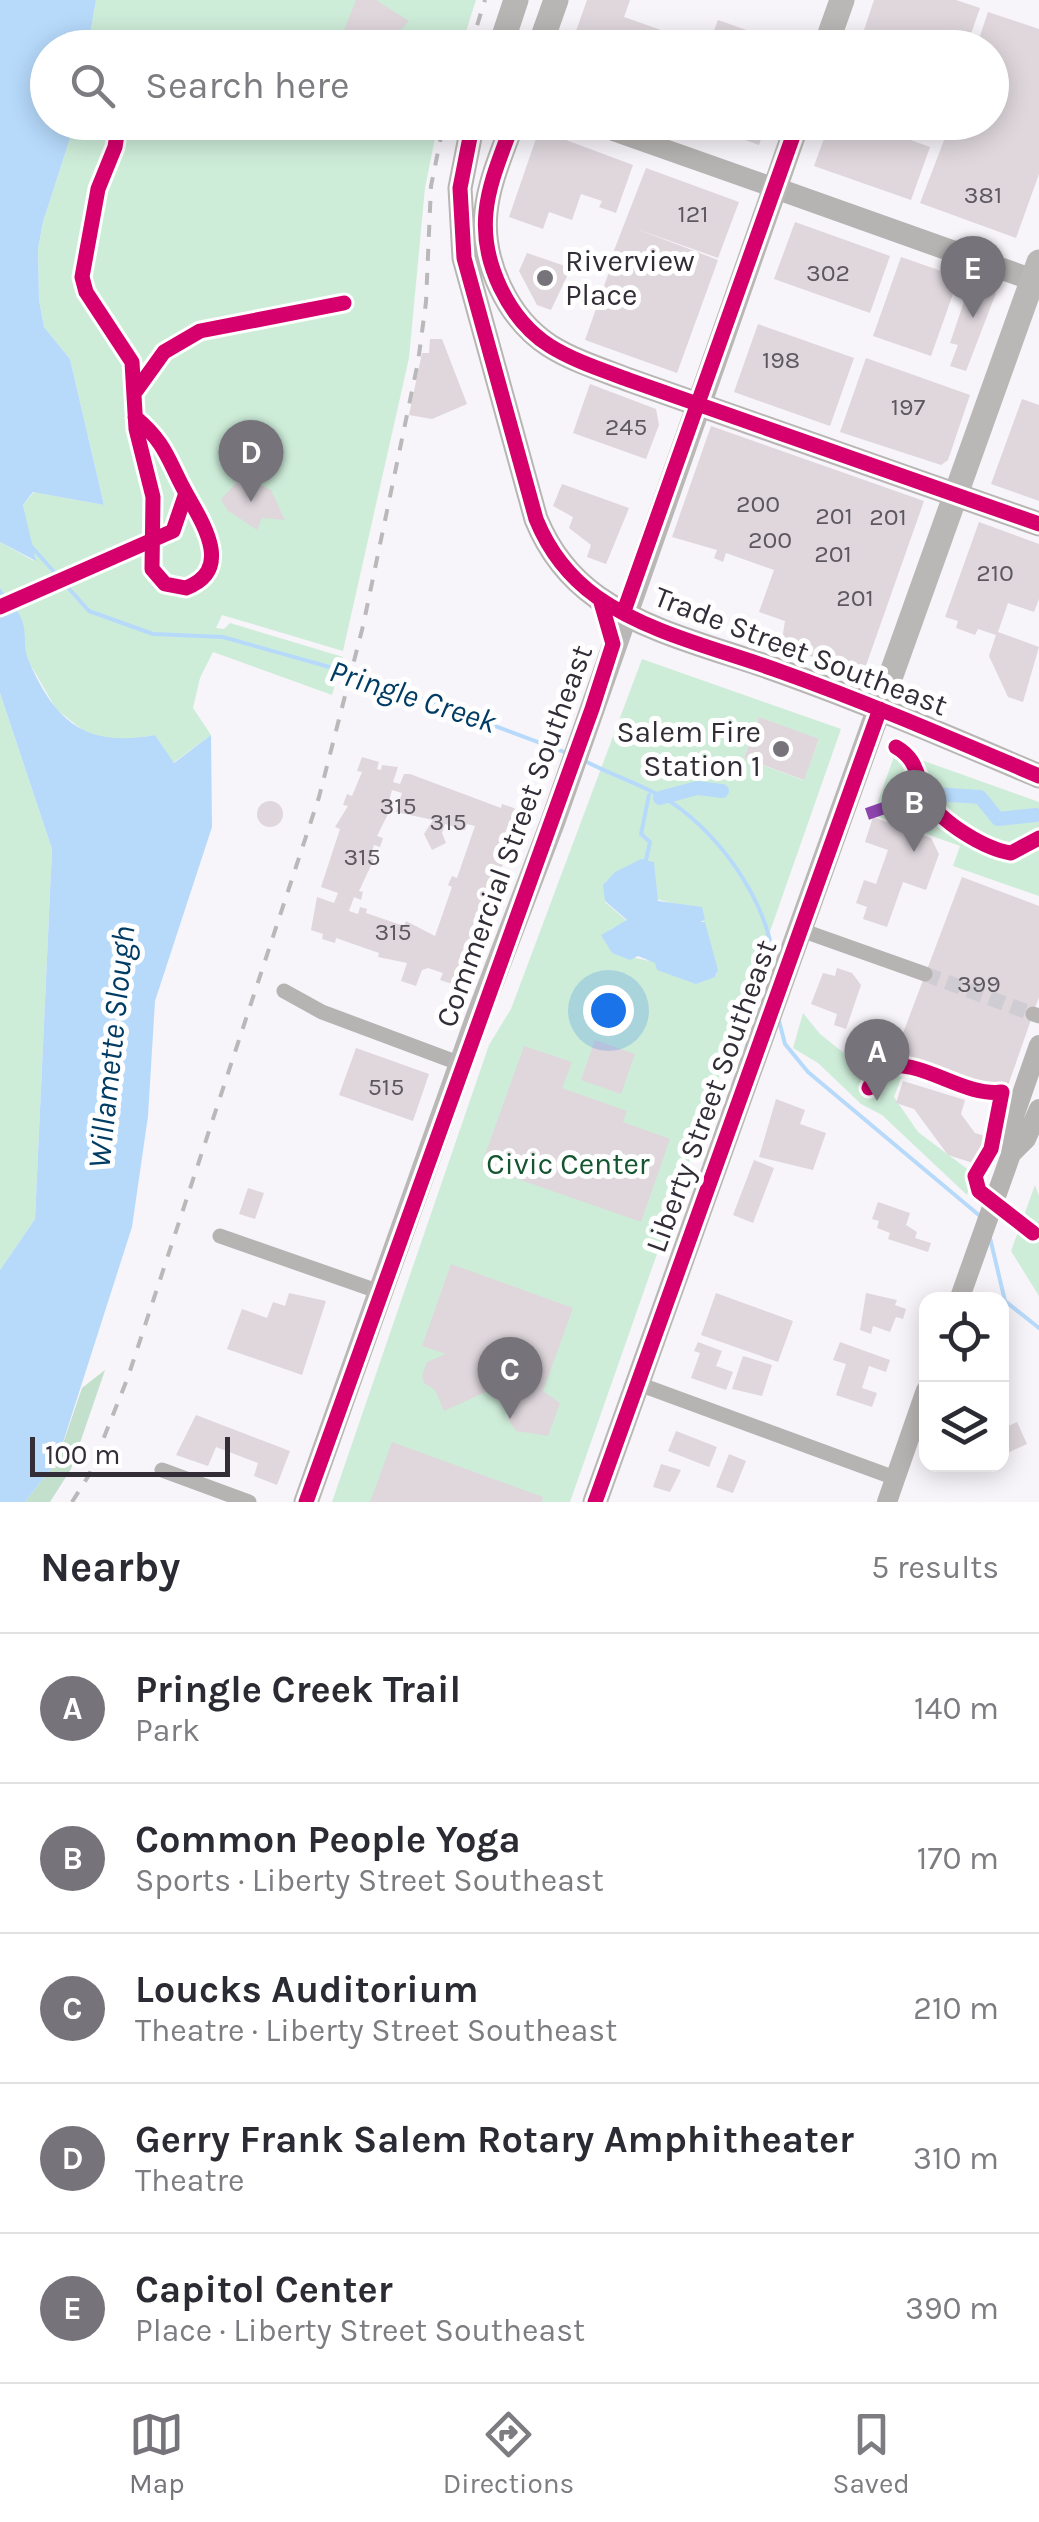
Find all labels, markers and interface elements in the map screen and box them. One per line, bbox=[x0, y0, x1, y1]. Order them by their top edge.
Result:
search box bbox=[30, 30, 1009, 140]
icon: search bbox=[65, 58, 120, 113]
text: Search here bbox=[145, 63, 349, 108]
house number: 381 bbox=[964, 180, 1002, 209]
house number: 121 bbox=[677, 199, 709, 228]
pin: E bbox=[940, 236, 1006, 318]
place label: Riverview Place bbox=[565, 243, 695, 313]
house number: 302 bbox=[806, 258, 850, 287]
marker: Riverview Place bbox=[534, 267, 556, 289]
house number: 198 bbox=[762, 345, 800, 374]
house number: 197 bbox=[891, 392, 926, 421]
house number: 245 bbox=[605, 412, 647, 441]
pin: D bbox=[218, 420, 284, 502]
house number: 200 bbox=[736, 489, 780, 518]
house number: 201 bbox=[815, 501, 853, 530]
house number: 201 bbox=[869, 502, 907, 531]
house number: 200 bbox=[748, 525, 792, 554]
house number: 201 bbox=[814, 539, 852, 568]
house number: 210 bbox=[976, 558, 1014, 587]
street label: Trade Street Southeast bbox=[649, 578, 953, 724]
house number: 201 bbox=[836, 583, 874, 612]
street label: Commercial Street Southeast bbox=[428, 640, 600, 1032]
water label: Pringle Creek bbox=[325, 652, 502, 741]
place label: Salem Fire Station 1 bbox=[616, 714, 761, 784]
marker: Salem Fire Station 1 bbox=[770, 738, 792, 760]
pin: B bbox=[882, 770, 946, 852]
house number: 315 bbox=[379, 791, 417, 820]
house number: 315 bbox=[429, 807, 467, 836]
house number: 315 bbox=[343, 842, 381, 871]
house number: 315 bbox=[374, 917, 412, 946]
water label: Willamette Slough bbox=[80, 924, 143, 1170]
street label: Liberty Street Southeast bbox=[638, 935, 784, 1257]
house number: 399 bbox=[957, 969, 1001, 998]
your location bbox=[583, 985, 634, 1036]
pin: A bbox=[844, 1018, 910, 1101]
house number: 515 bbox=[368, 1072, 404, 1101]
park label: Civic Center bbox=[486, 1146, 650, 1182]
map controls bbox=[919, 1292, 1009, 1472]
button: locate bbox=[919, 1292, 1009, 1382]
pin: C bbox=[478, 1336, 542, 1419]
button: layers bbox=[919, 1382, 1009, 1472]
scale bar bbox=[30, 1432, 230, 1476]
text: 100 m bbox=[45, 1438, 120, 1471]
text: Nearby bbox=[40, 1542, 180, 1592]
text: 5 results bbox=[871, 1549, 999, 1586]
text: Pringle Creek Trail bbox=[135, 1667, 461, 1712]
text: A bbox=[62, 1690, 83, 1727]
text: 140 m bbox=[914, 1690, 999, 1727]
text: Park bbox=[135, 1712, 200, 1749]
text: Common People Yoga bbox=[135, 1817, 521, 1862]
text: B bbox=[62, 1840, 83, 1877]
text: 170 m bbox=[917, 1840, 999, 1877]
text: Sports · Liberty Street Southeast bbox=[135, 1862, 604, 1899]
text: Loucks Auditorium bbox=[135, 1967, 479, 2012]
text: C bbox=[62, 1990, 83, 2027]
text: 210 m bbox=[913, 1990, 999, 2027]
text: Theatre · Liberty Street Southeast bbox=[135, 2012, 617, 2049]
text: Gerry Frank Salem Rotary Amphitheater bbox=[135, 2117, 854, 2162]
text: D bbox=[62, 2140, 83, 2177]
text: 310 m bbox=[913, 2140, 999, 2177]
text: Theatre bbox=[135, 2162, 244, 2199]
text: Capitol Center bbox=[135, 2267, 393, 2312]
text: E bbox=[63, 2290, 82, 2327]
text: 390 m bbox=[905, 2290, 999, 2327]
text: Place · Liberty Street Southeast bbox=[135, 2312, 585, 2349]
tab: Map bbox=[129, 2407, 185, 2500]
tab: Directions bbox=[443, 2407, 574, 2500]
tab: Saved bbox=[832, 2407, 910, 2500]

